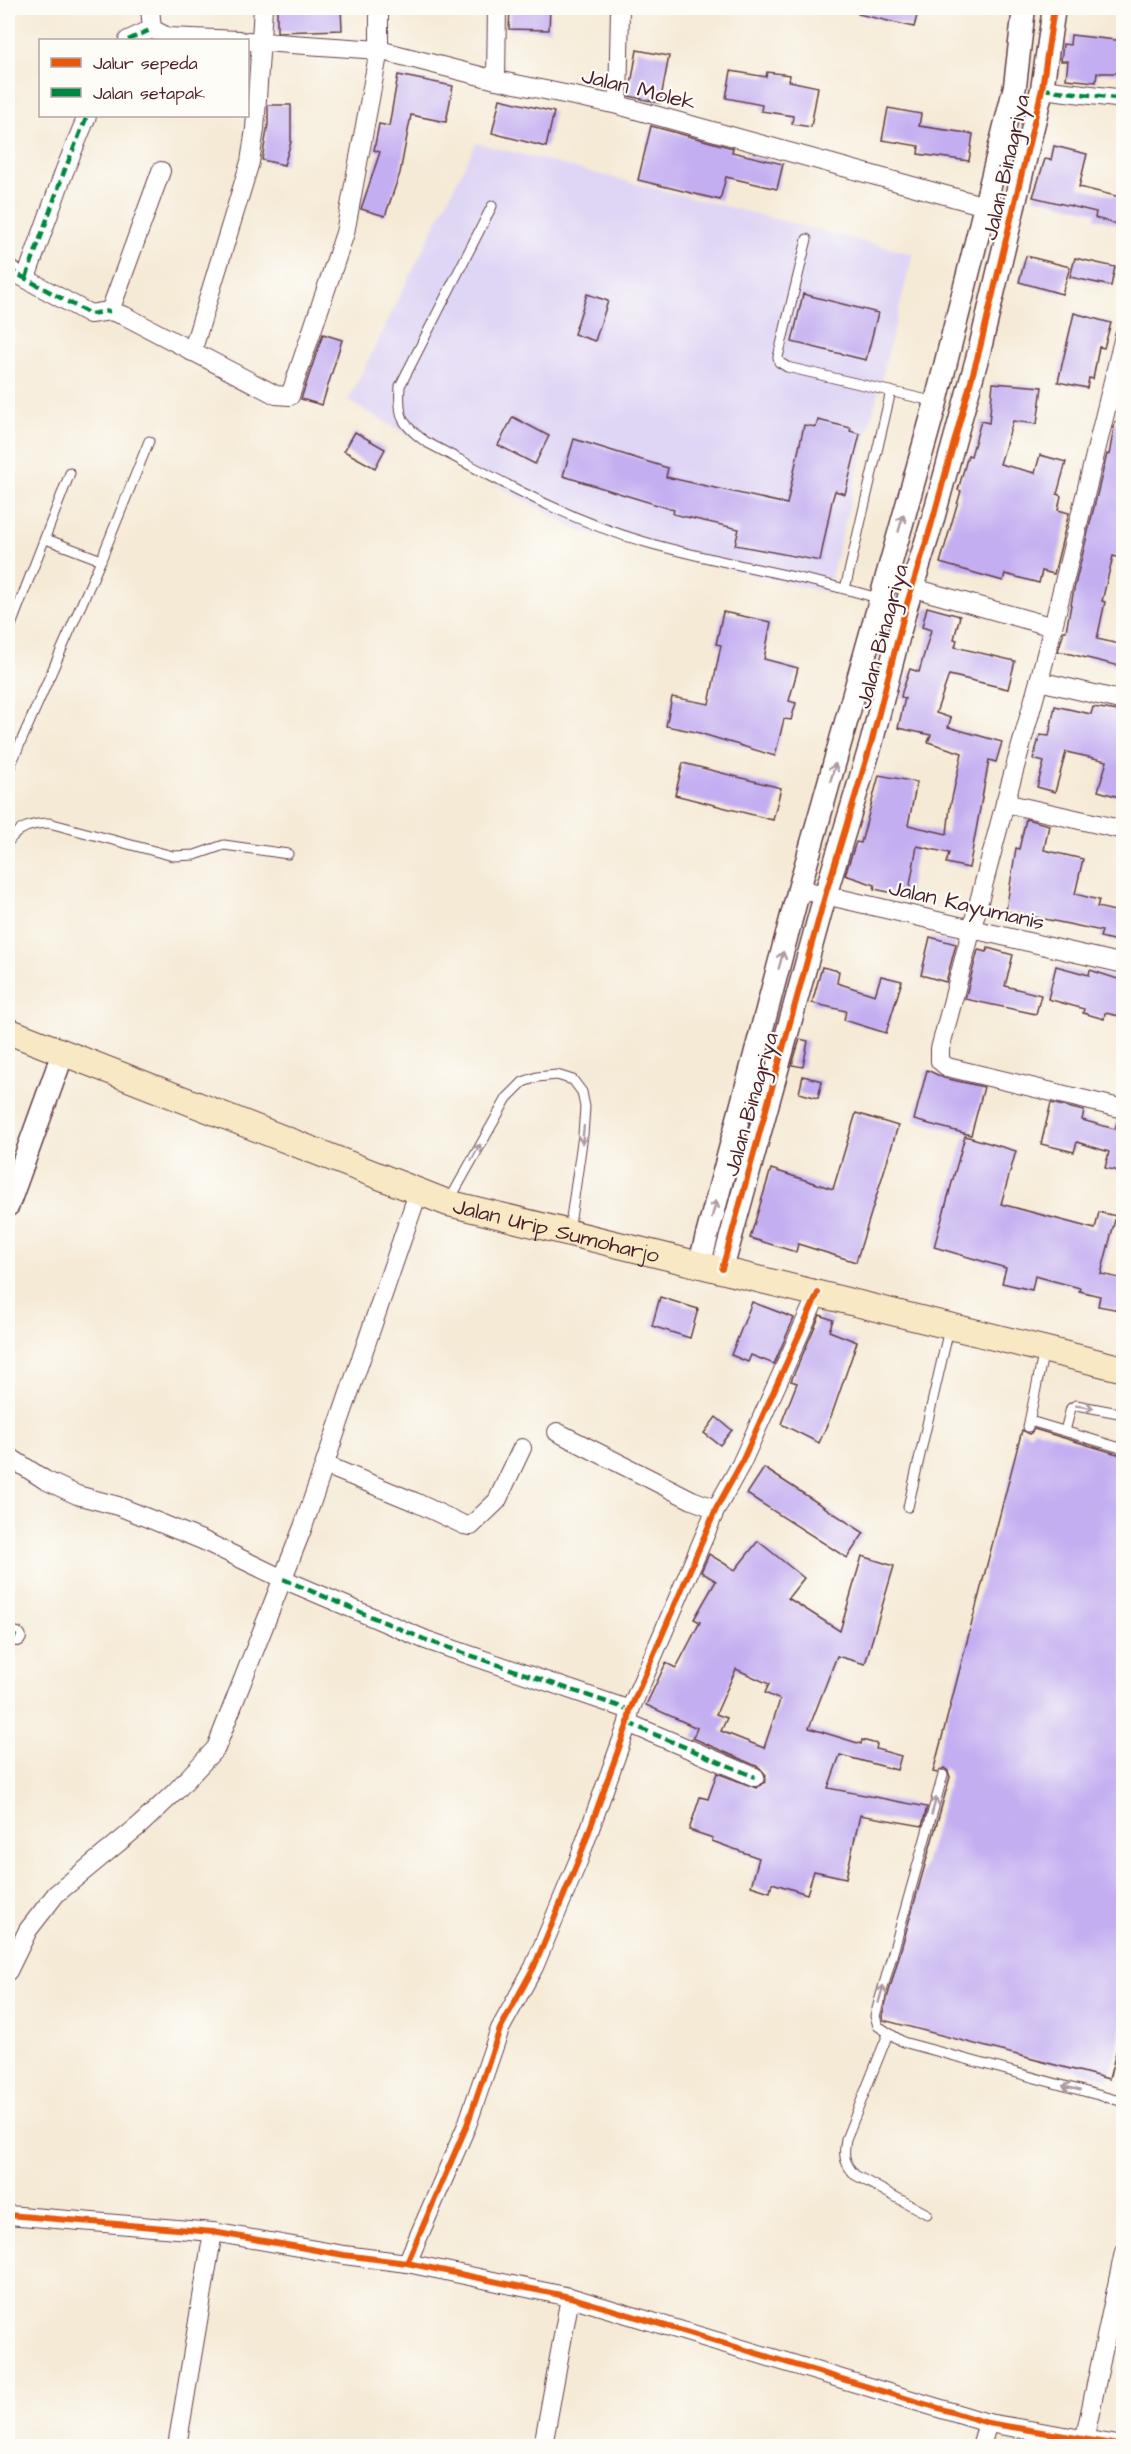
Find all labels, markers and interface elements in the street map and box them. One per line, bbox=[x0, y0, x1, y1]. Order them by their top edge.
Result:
legend bbox=[39, 39, 249, 117]
text: Jalur sepeda bbox=[93, 51, 198, 76]
street label: Jalan Molek bbox=[578, 60, 699, 119]
text: Jalan setapak bbox=[93, 81, 205, 106]
street label: Jalan Binagriya bbox=[975, 91, 1039, 243]
one-way arrow bbox=[896, 514, 907, 533]
street label: Jalan Binagriya bbox=[848, 561, 918, 712]
one-way arrow bbox=[828, 763, 839, 782]
street label: Jalan Kayumanis bbox=[886, 873, 1047, 939]
one-way arrow bbox=[775, 951, 787, 970]
street label: Jalan Binagriya bbox=[716, 1029, 788, 1180]
one-way arrow bbox=[577, 1125, 588, 1144]
one-way arrow bbox=[471, 1144, 483, 1161]
street label: Jalan Urip Sumoharjo bbox=[450, 1191, 663, 1271]
one-way arrow bbox=[709, 1200, 720, 1219]
one-way arrow bbox=[1075, 1401, 1094, 1412]
one-way arrow bbox=[929, 1797, 941, 1816]
one-way arrow bbox=[876, 1985, 887, 2004]
one-way arrow bbox=[1061, 2081, 1080, 2093]

